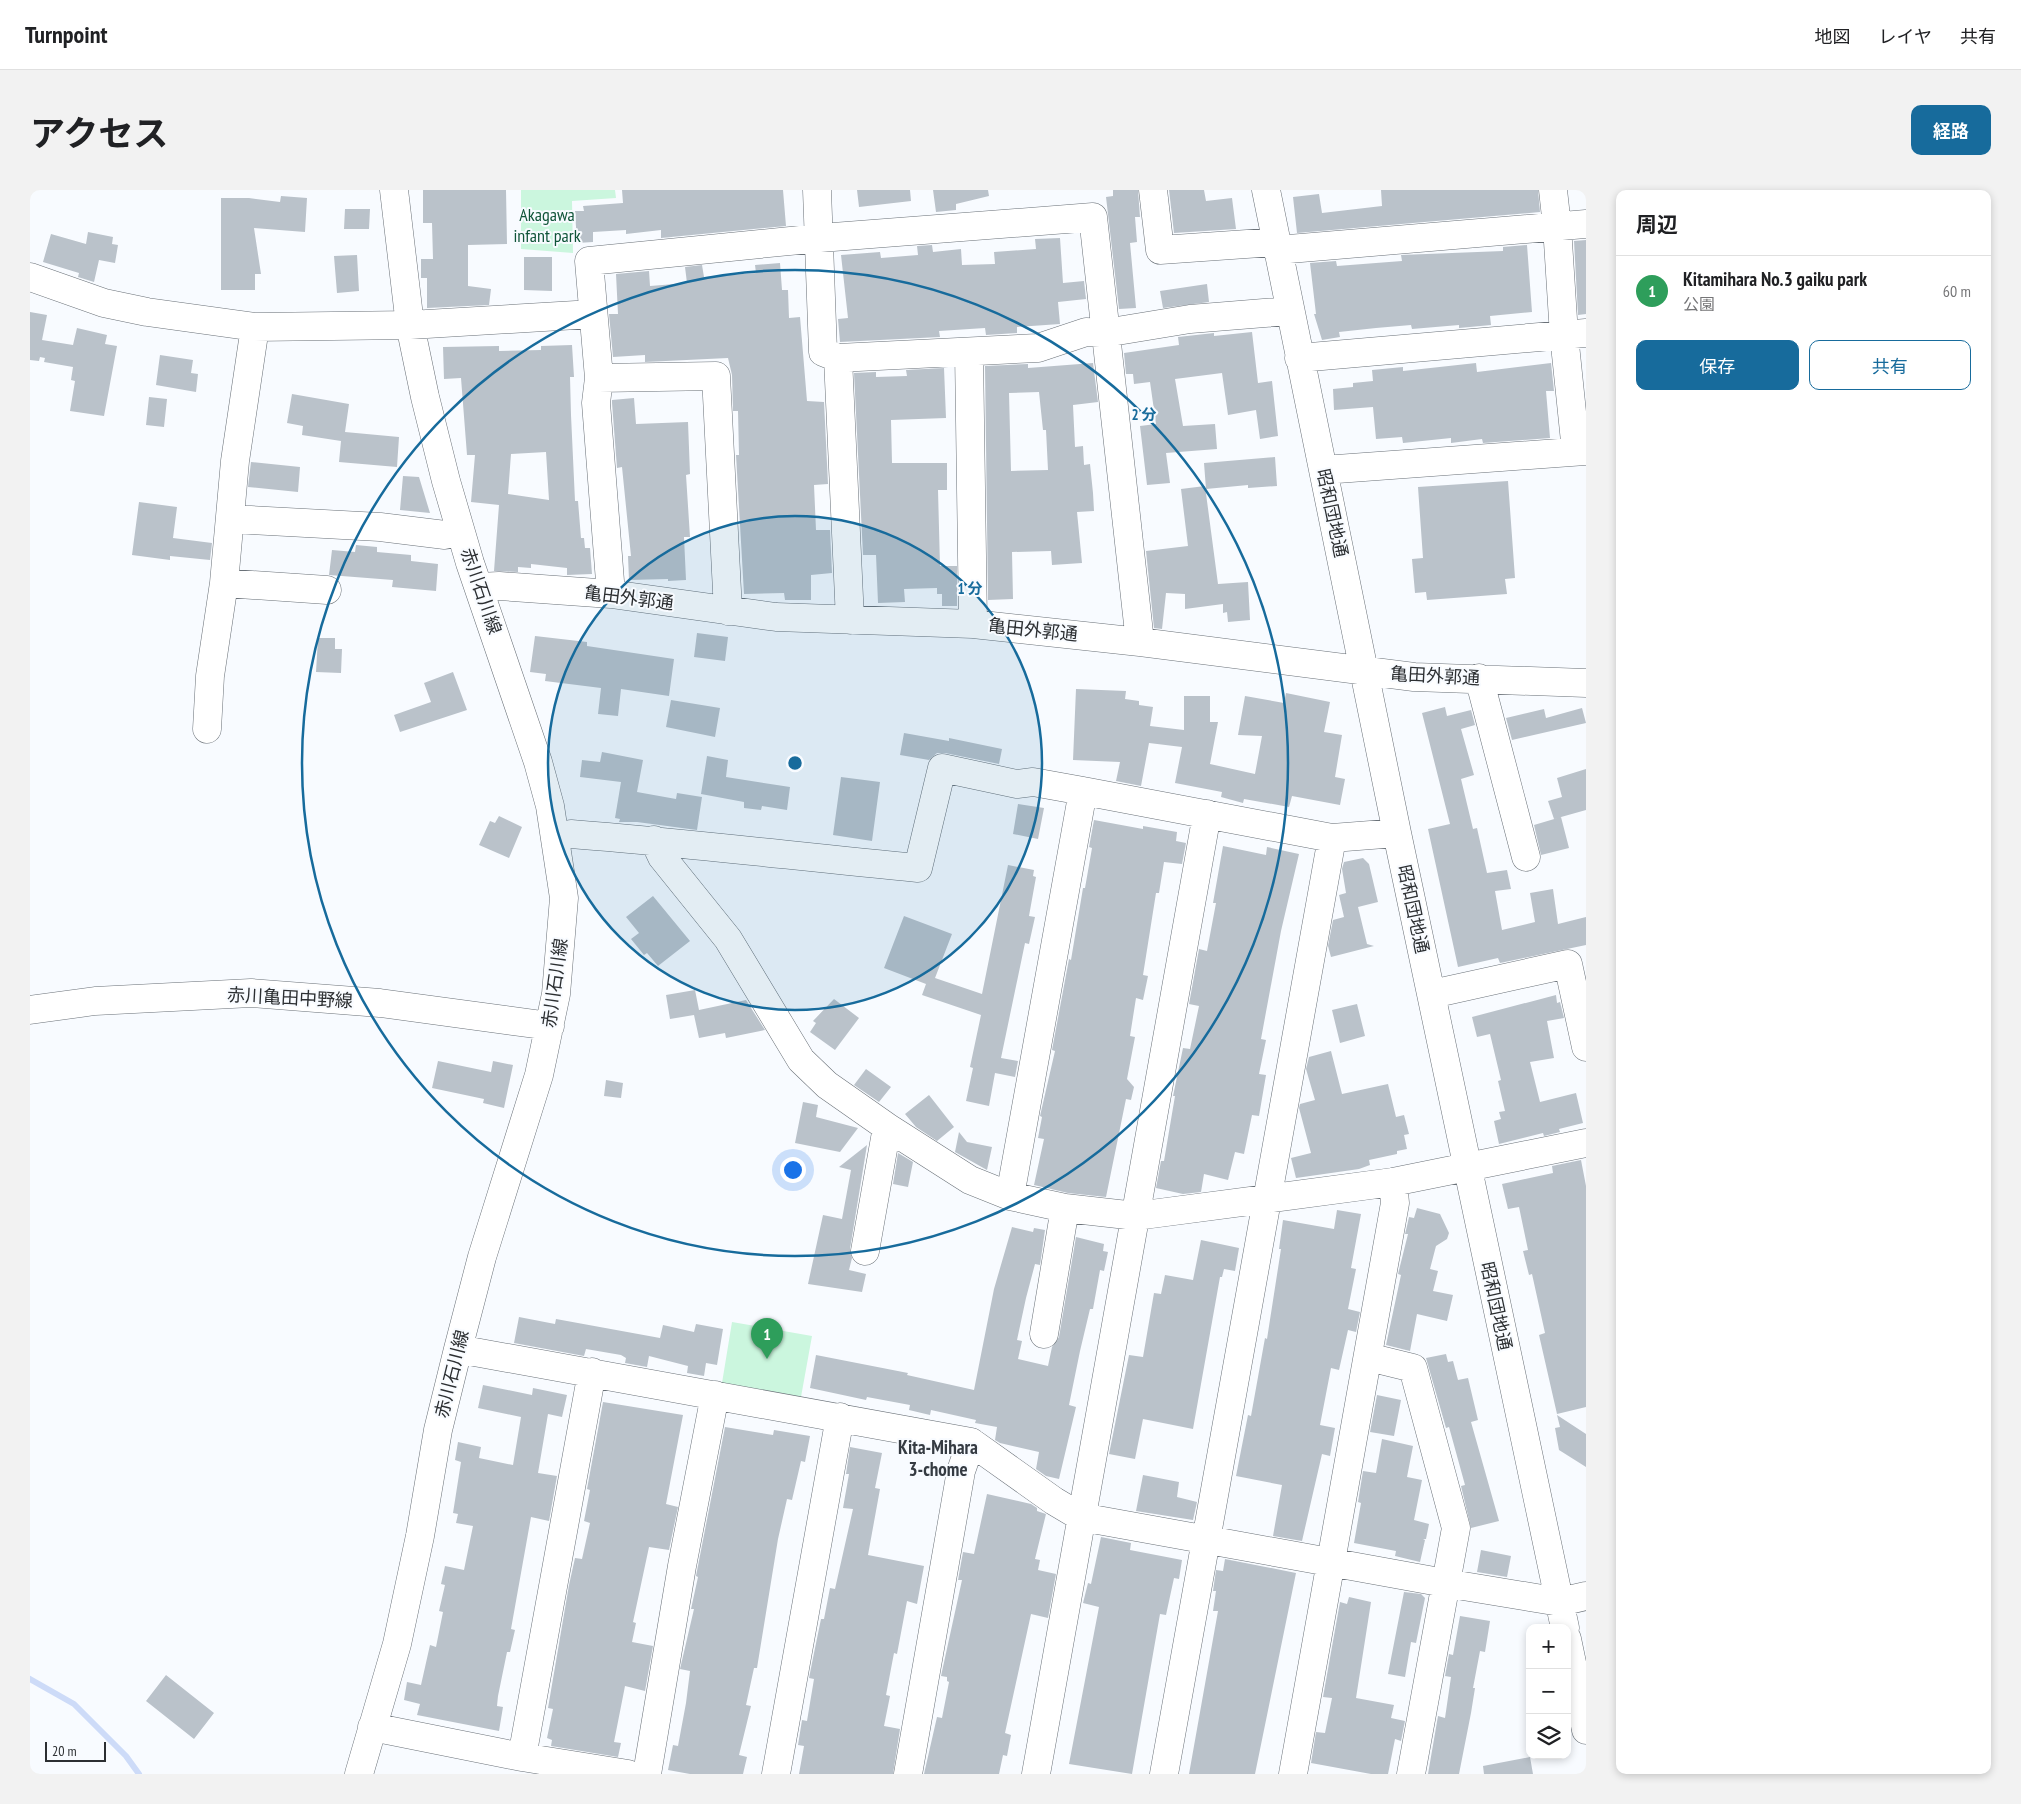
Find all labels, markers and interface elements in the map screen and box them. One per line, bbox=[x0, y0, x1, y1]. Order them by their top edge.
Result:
text: Turnpoint bbox=[25, 19, 107, 50]
text: 地図 bbox=[1815, 25, 1851, 48]
text: レイヤ bbox=[1879, 25, 1932, 48]
text: 共有 bbox=[1960, 25, 1996, 48]
button: 経路 bbox=[1911, 105, 1991, 155]
text: アクセス bbox=[30, 110, 168, 156]
park label: Akagawa infant park bbox=[513, 203, 581, 247]
text: 周辺 bbox=[1636, 211, 1678, 238]
text: Kitamihara No.3 gaiku park bbox=[1683, 267, 1867, 291]
text: 1 bbox=[1648, 281, 1656, 301]
text: 60 m bbox=[1943, 281, 1971, 301]
text: 公園 bbox=[1683, 294, 1715, 314]
button: 保存 bbox=[1636, 340, 1799, 390]
button: 共有 bbox=[1809, 340, 1971, 390]
text: 2 分 bbox=[1131, 405, 1157, 424]
street label: 昭和団地通 bbox=[1312, 466, 1353, 559]
street label: 赤川石川線 bbox=[456, 545, 507, 637]
text: 1 分 bbox=[957, 579, 983, 598]
street label: 亀田外郭通 bbox=[583, 581, 675, 614]
street label: 亀田外郭通 bbox=[987, 613, 1079, 646]
street label: 亀田外郭通 bbox=[1389, 662, 1481, 689]
centre of rings bbox=[786, 754, 804, 772]
street label: 昭和団地通 bbox=[1393, 862, 1434, 955]
street label: 赤川石川線 bbox=[537, 937, 572, 1029]
street label: 赤川亀田中野線 bbox=[227, 983, 354, 1012]
your location bbox=[780, 1157, 806, 1183]
street label: 昭和団地通 bbox=[1476, 1259, 1517, 1352]
pin: 1 bbox=[751, 1318, 783, 1359]
street label: 赤川石川線 bbox=[429, 1327, 474, 1420]
district label: Kita-Mihara 3-chome bbox=[898, 1435, 978, 1481]
map controls bbox=[1526, 1624, 1571, 1759]
button: + bbox=[1526, 1624, 1571, 1669]
button: − bbox=[1526, 1669, 1571, 1714]
button: layers bbox=[1526, 1714, 1571, 1759]
scale bar bbox=[45, 1739, 106, 1762]
text: 20 m bbox=[52, 1742, 77, 1760]

